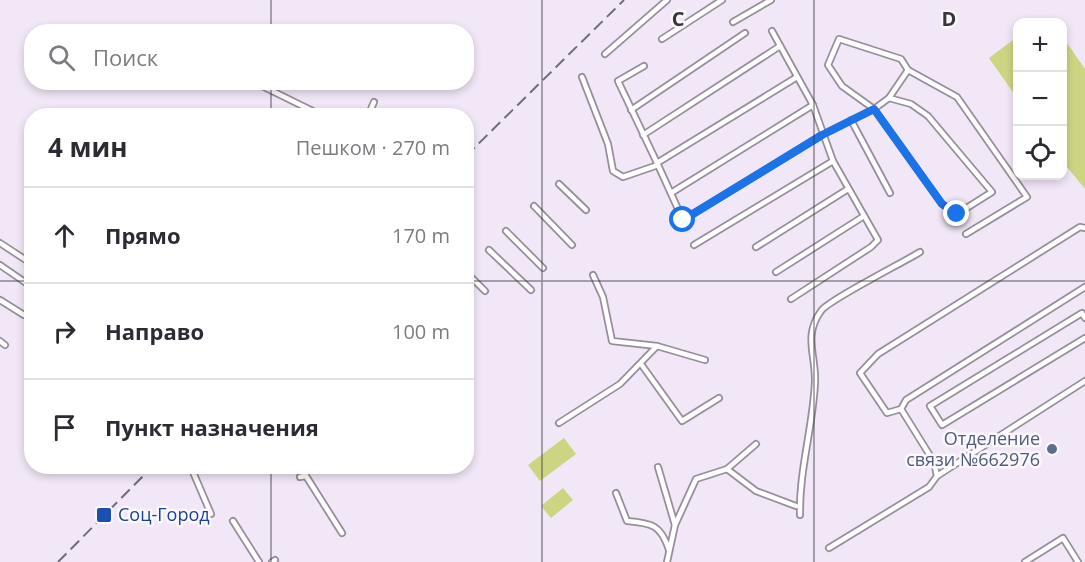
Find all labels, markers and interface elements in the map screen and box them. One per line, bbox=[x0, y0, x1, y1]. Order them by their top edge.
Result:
text: C bbox=[672, 5, 685, 32]
text: D bbox=[942, 5, 956, 32]
map controls bbox=[1013, 18, 1067, 180]
button: + bbox=[1013, 18, 1067, 72]
search box bbox=[24, 24, 474, 90]
icon: search bbox=[45, 41, 78, 74]
text: Поиск bbox=[93, 42, 158, 72]
button: − bbox=[1013, 72, 1067, 126]
button: locate bbox=[1013, 126, 1067, 180]
text: 4 мин bbox=[48, 129, 128, 165]
text: Пешком · 270 m bbox=[296, 134, 450, 161]
route end bbox=[943, 200, 969, 226]
route start bbox=[669, 206, 695, 232]
icon: ahead bbox=[48, 219, 81, 252]
text: Прямо bbox=[105, 220, 181, 250]
text: 170 m bbox=[392, 222, 450, 249]
icon: right bbox=[48, 315, 81, 348]
text: Направо bbox=[105, 316, 204, 346]
text: 100 m bbox=[392, 318, 450, 345]
icon: arrive bbox=[48, 411, 81, 444]
text: Пункт назначения bbox=[105, 412, 319, 442]
place label: Отделение связи №662976 bbox=[906, 426, 1040, 471]
marker: Отделение связи №662976 bbox=[1045, 442, 1059, 456]
place label: Соц-Город bbox=[118, 502, 210, 526]
marker: Соц-Город bbox=[95, 506, 113, 524]

